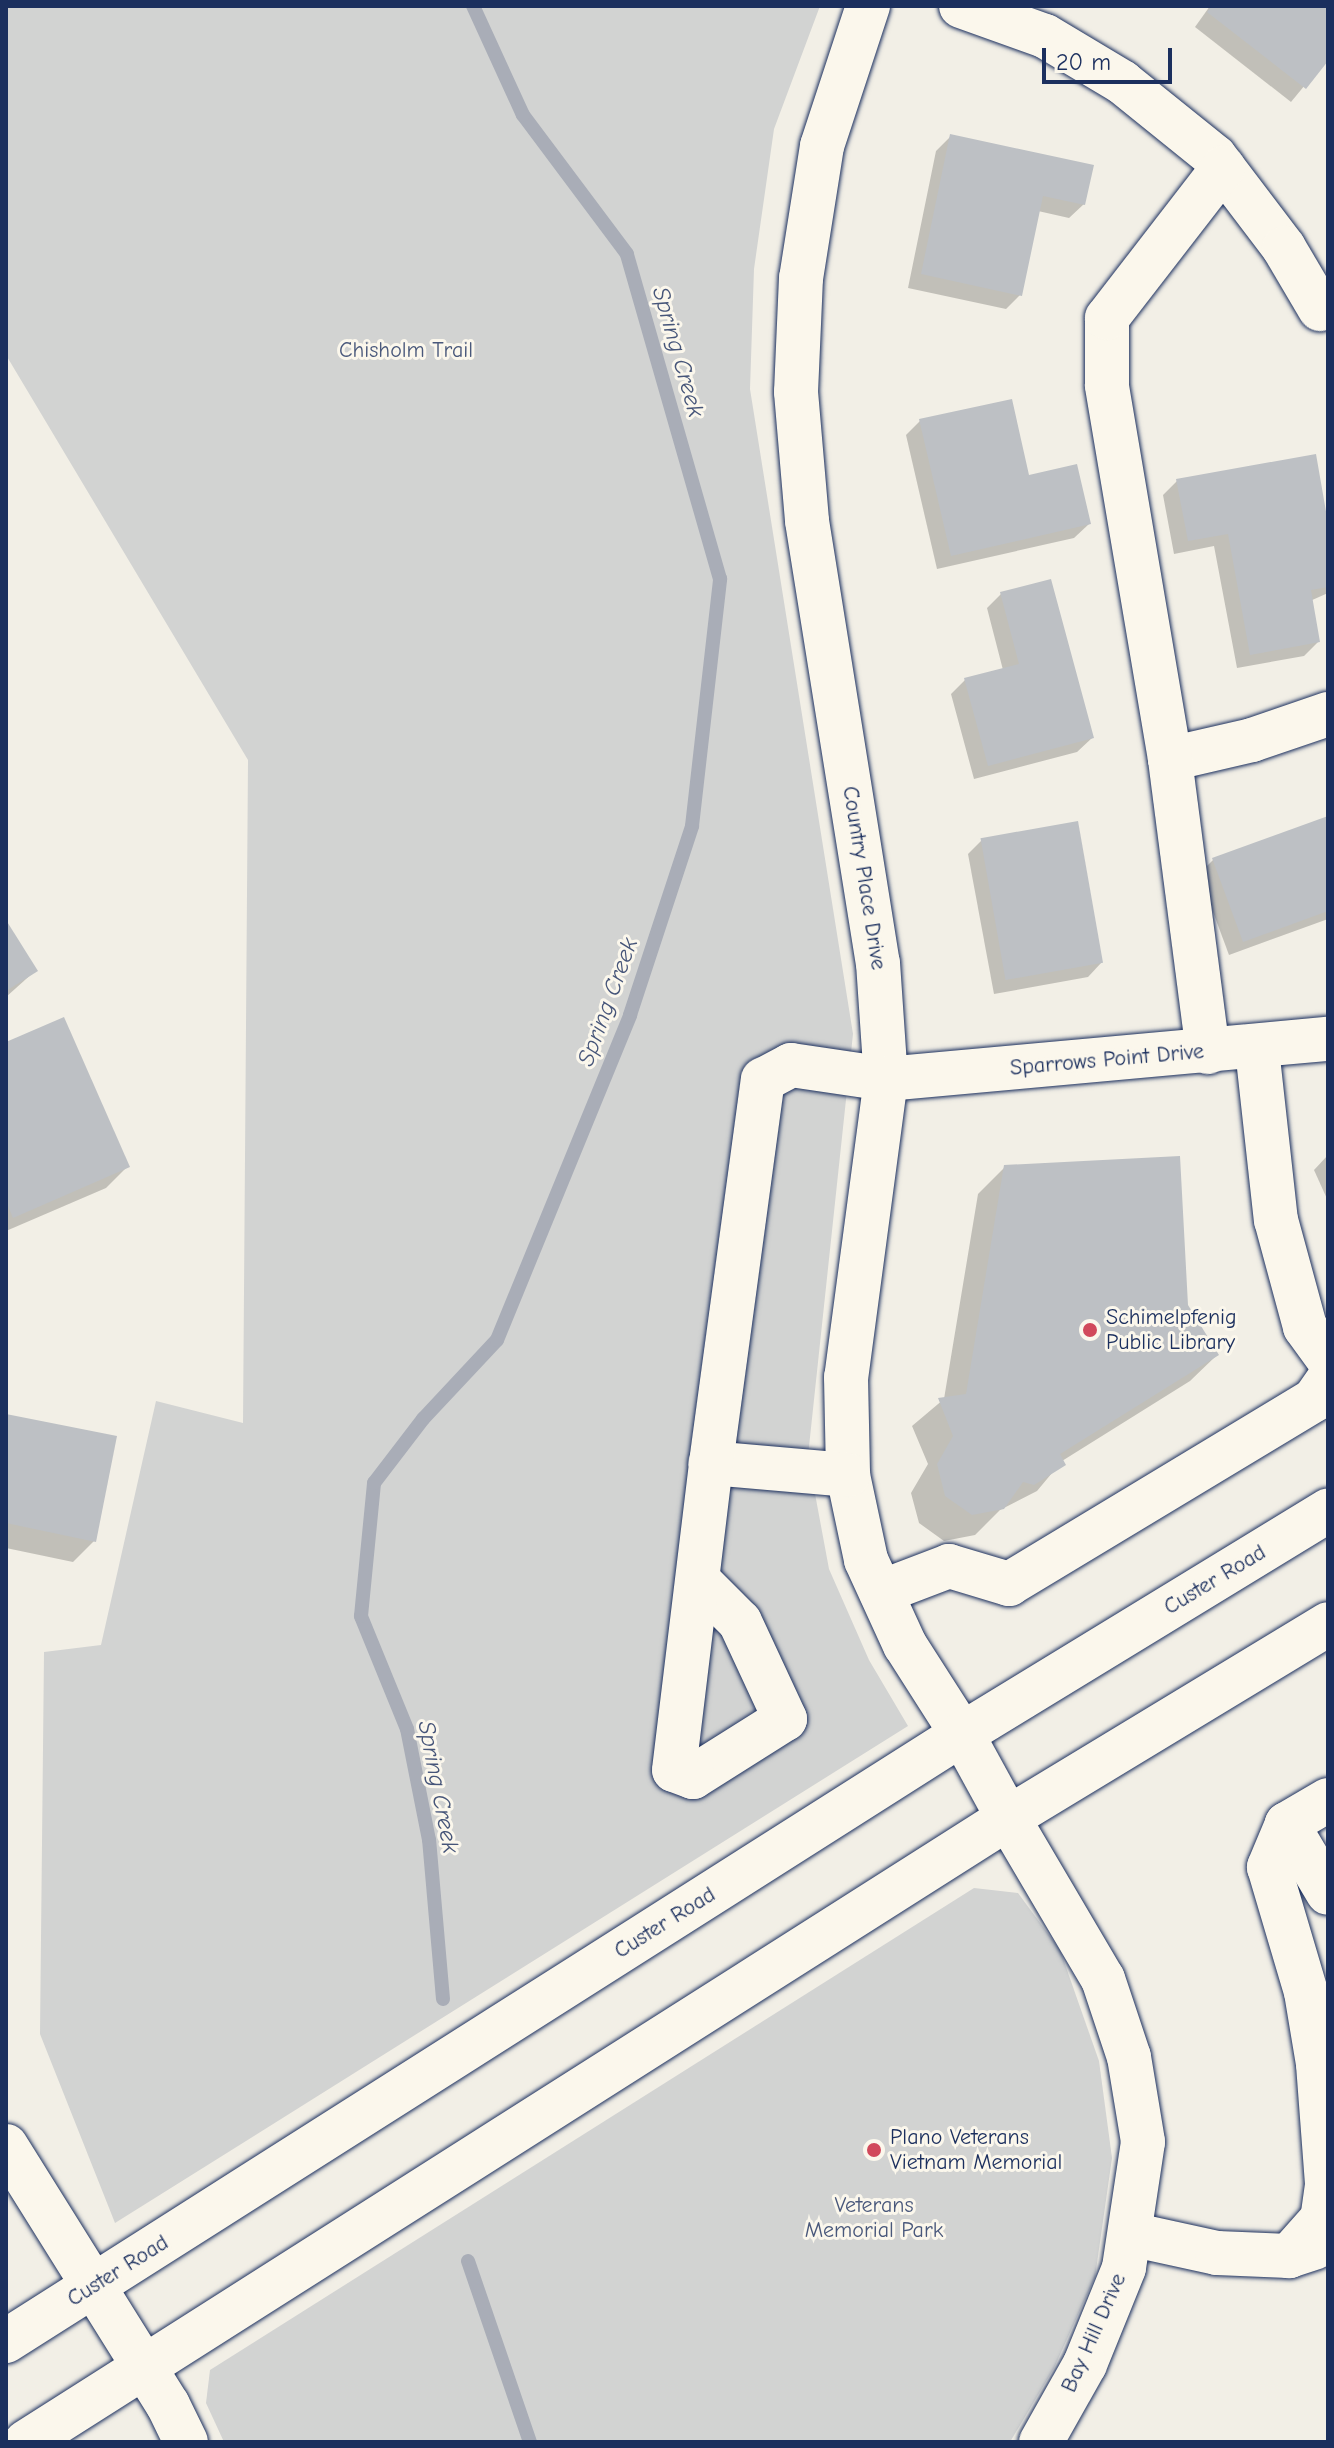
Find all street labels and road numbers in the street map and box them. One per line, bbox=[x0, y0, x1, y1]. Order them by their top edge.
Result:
street label: Country Place Drive bbox=[836, 784, 892, 972]
street label: Sparrows Point Drive bbox=[1009, 1038, 1205, 1082]
street label: Custer Road bbox=[1159, 1539, 1271, 1621]
street label: Custer Road bbox=[610, 1882, 720, 1964]
street label: Custer Road bbox=[63, 2230, 173, 2312]
street label: Bay Hill Drive bbox=[1056, 2269, 1132, 2397]

